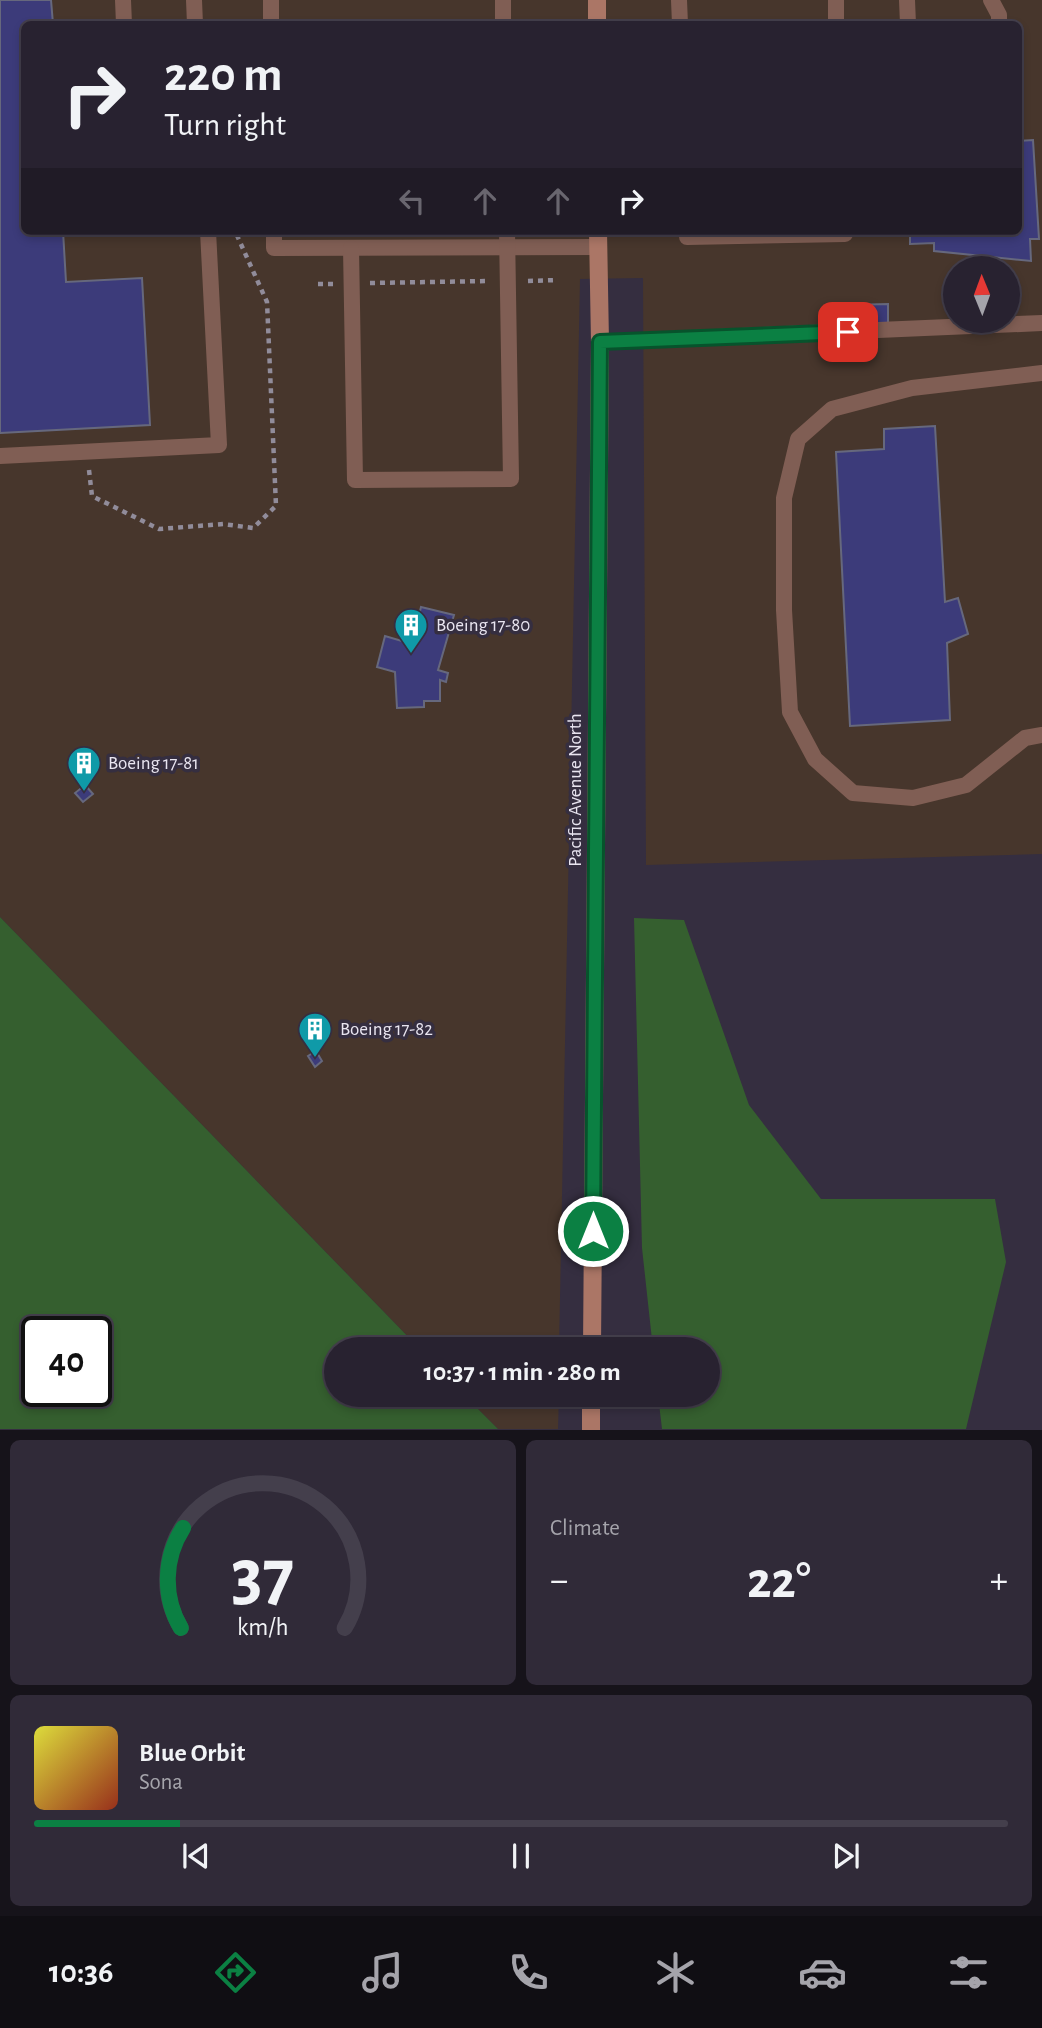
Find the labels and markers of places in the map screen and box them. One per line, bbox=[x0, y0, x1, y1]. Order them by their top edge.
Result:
pin bbox=[818, 302, 878, 362]
building icon: Boeing 17-80 bbox=[392, 606, 430, 655]
place label: Boeing 17-80 bbox=[436, 616, 530, 635]
building icon: Boeing 17-81 bbox=[65, 744, 103, 793]
place label: Boeing 17-81 bbox=[108, 754, 199, 773]
building icon: Boeing 17-82 bbox=[296, 1010, 334, 1059]
place label: Boeing 17-82 bbox=[340, 1020, 433, 1039]

